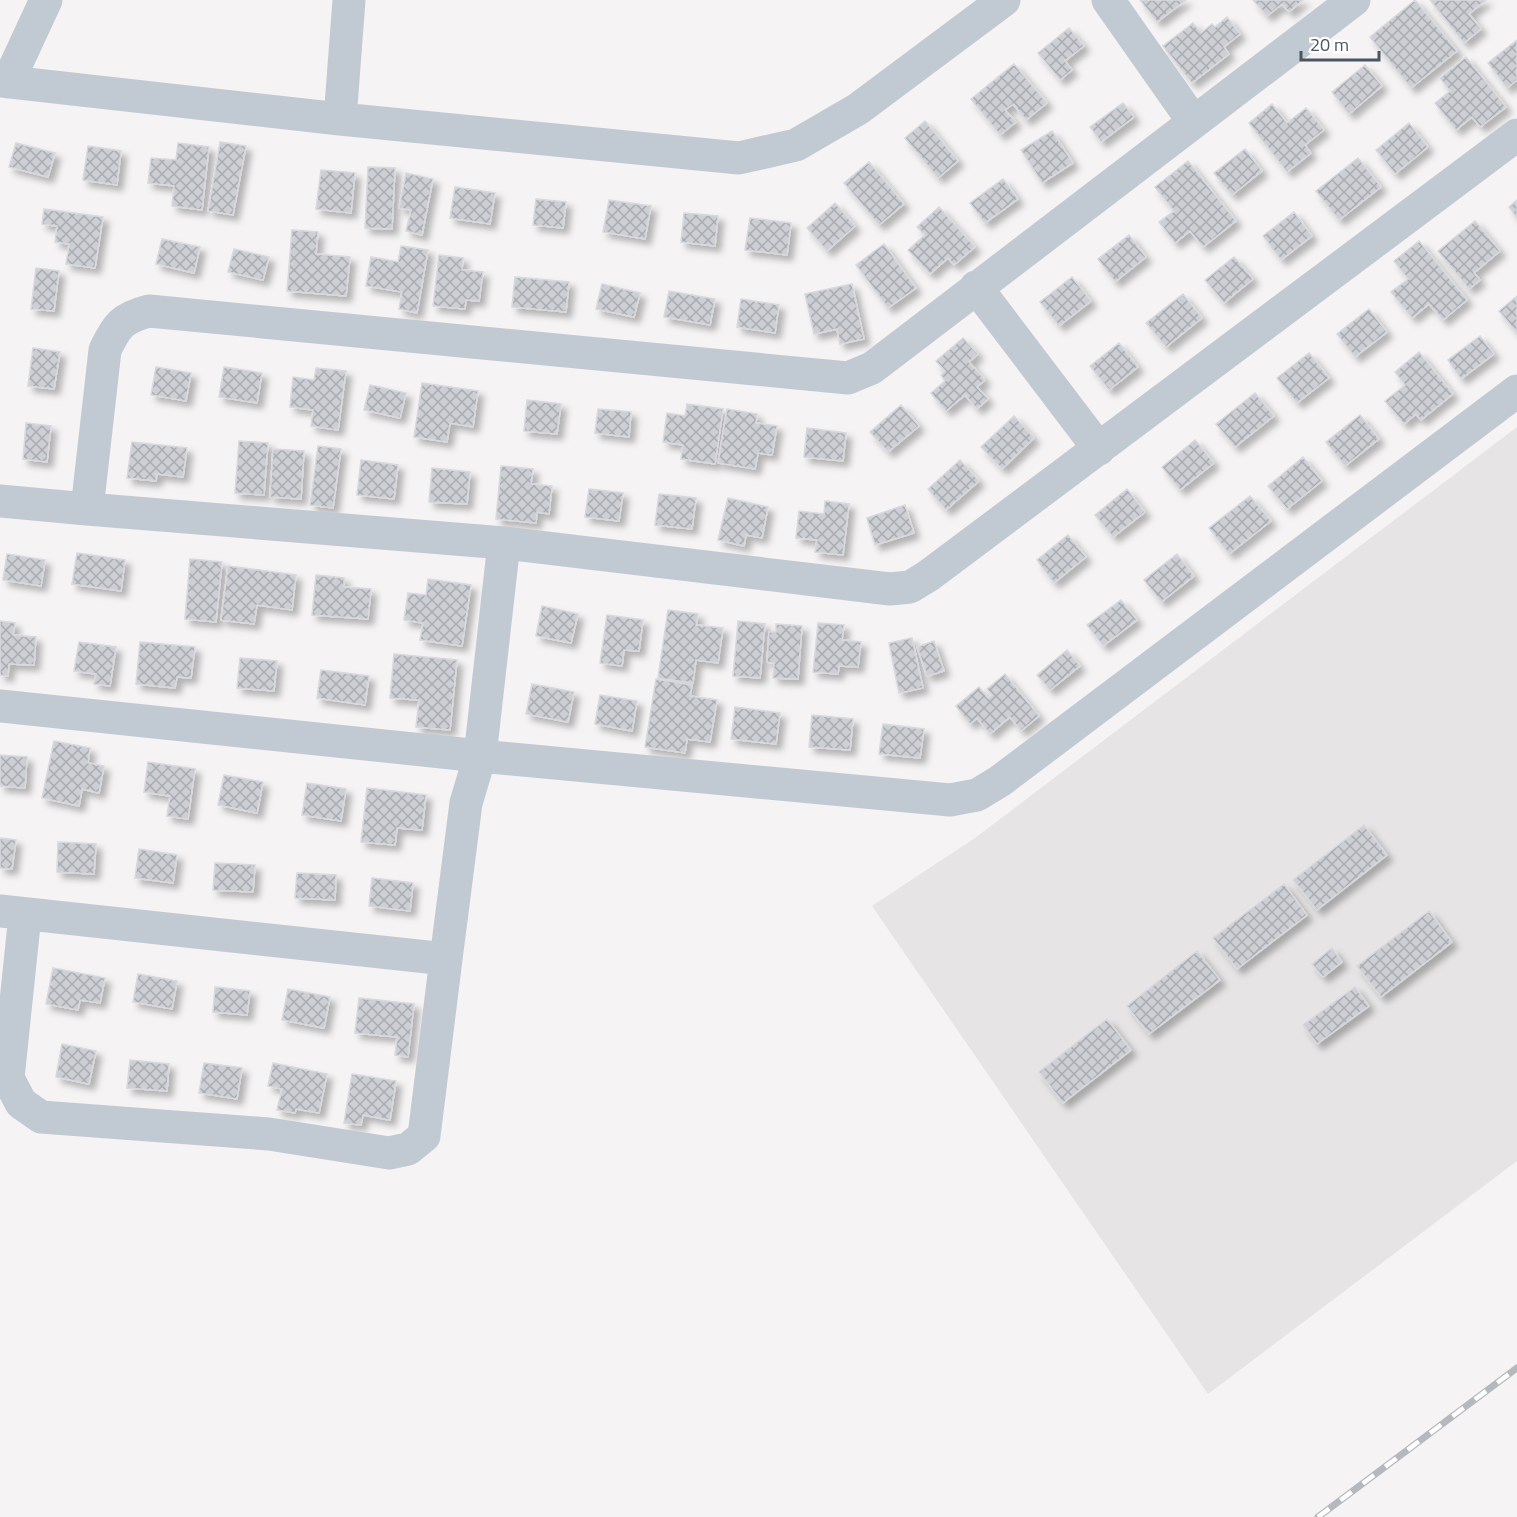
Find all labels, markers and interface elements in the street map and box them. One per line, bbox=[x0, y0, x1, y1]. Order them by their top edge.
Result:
scale bar bbox=[1301, 24, 1379, 62]
text: 20 m bbox=[1310, 31, 1349, 58]

